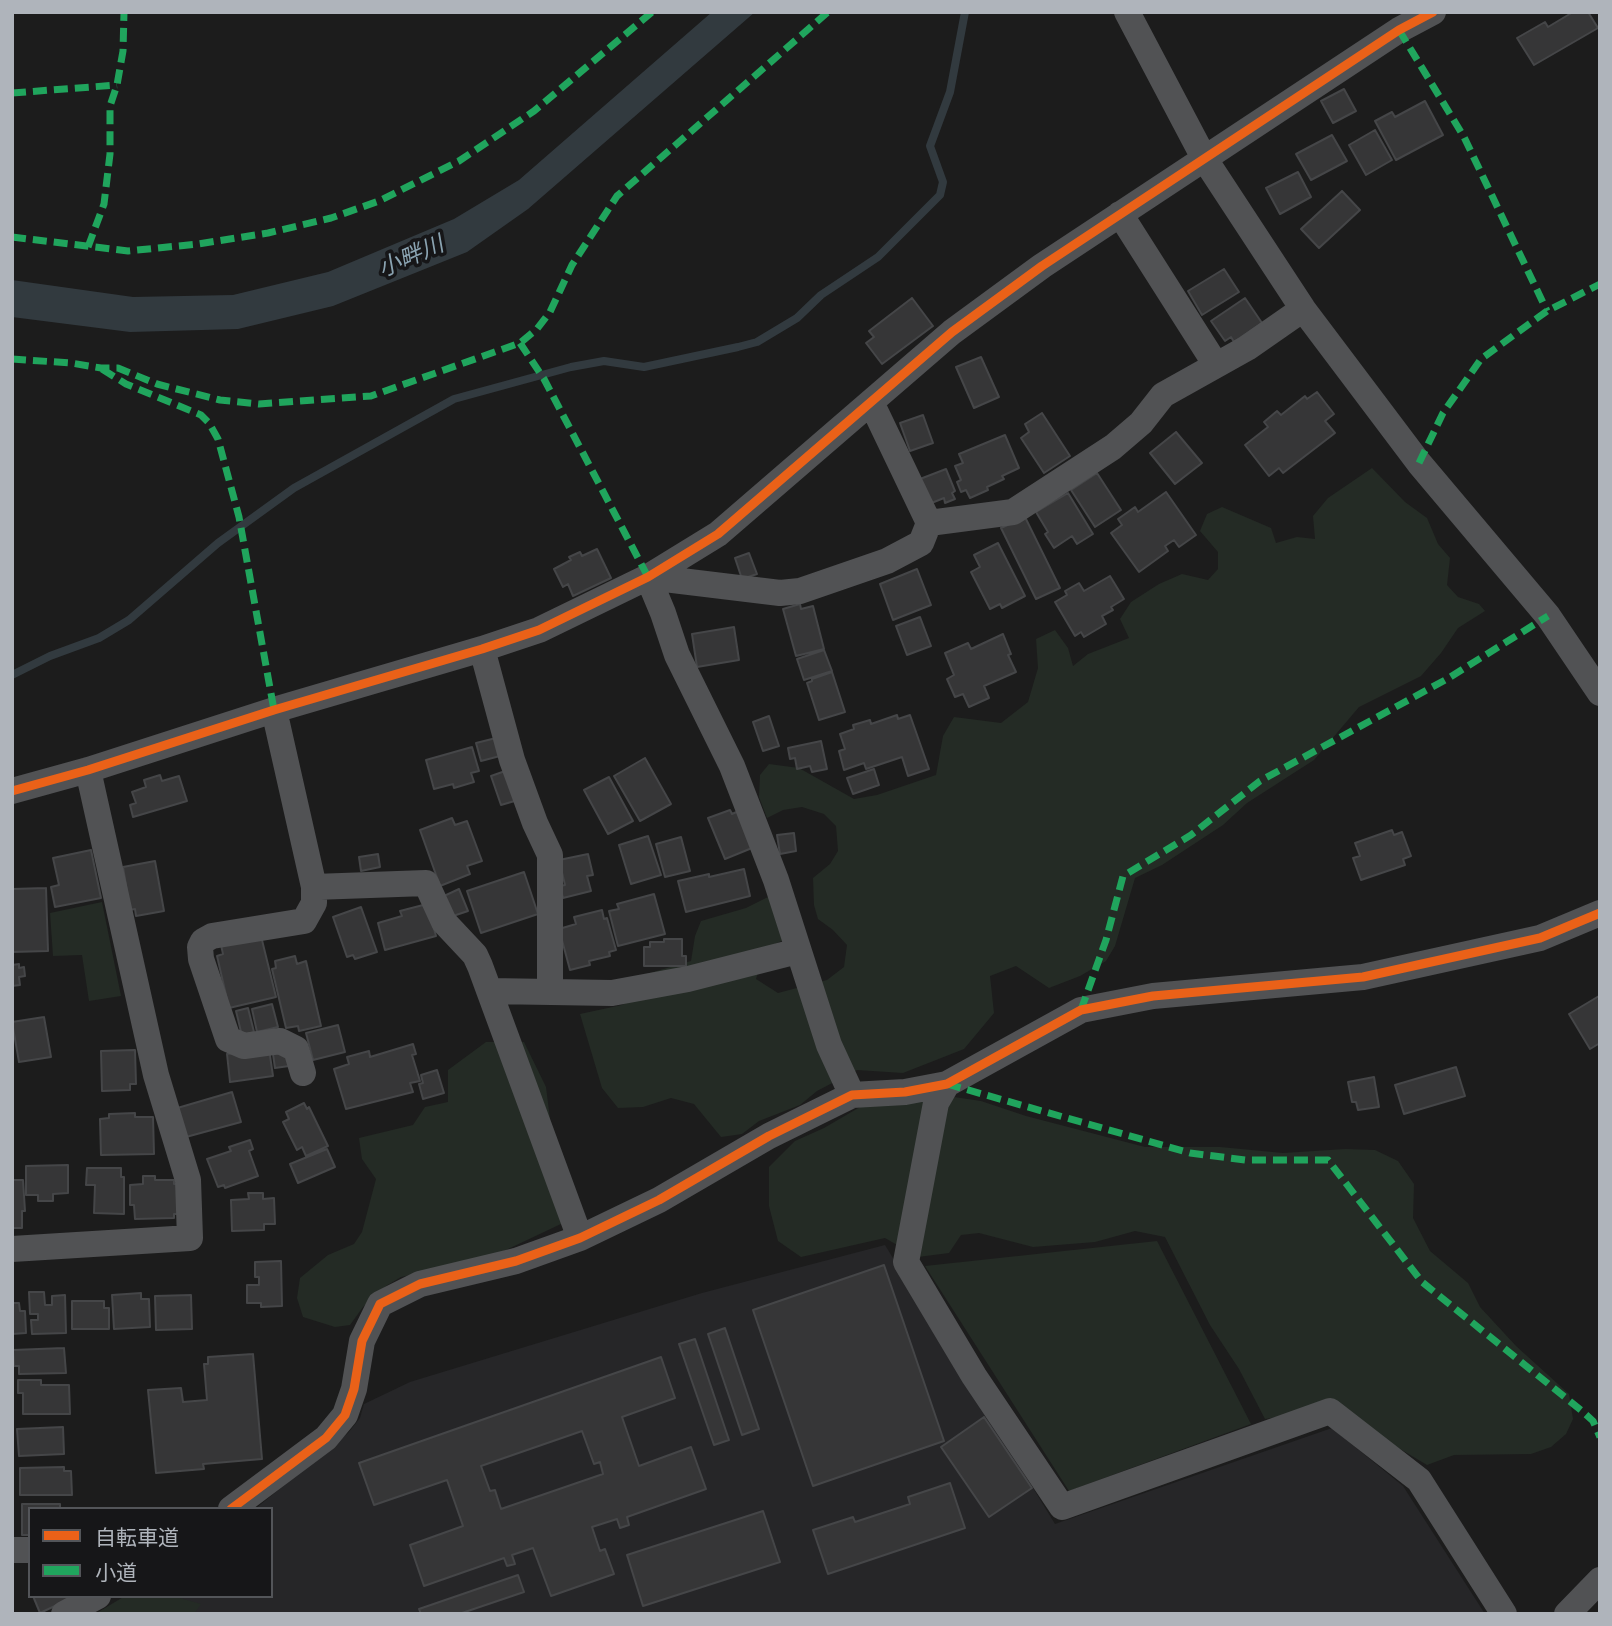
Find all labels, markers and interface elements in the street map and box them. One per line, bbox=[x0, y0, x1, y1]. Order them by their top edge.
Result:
water label: 小畔川 bbox=[374, 230, 448, 284]
legend bbox=[28, 1507, 273, 1598]
text: 自転車道 bbox=[95, 1525, 179, 1550]
text: 小道 bbox=[95, 1560, 137, 1585]

